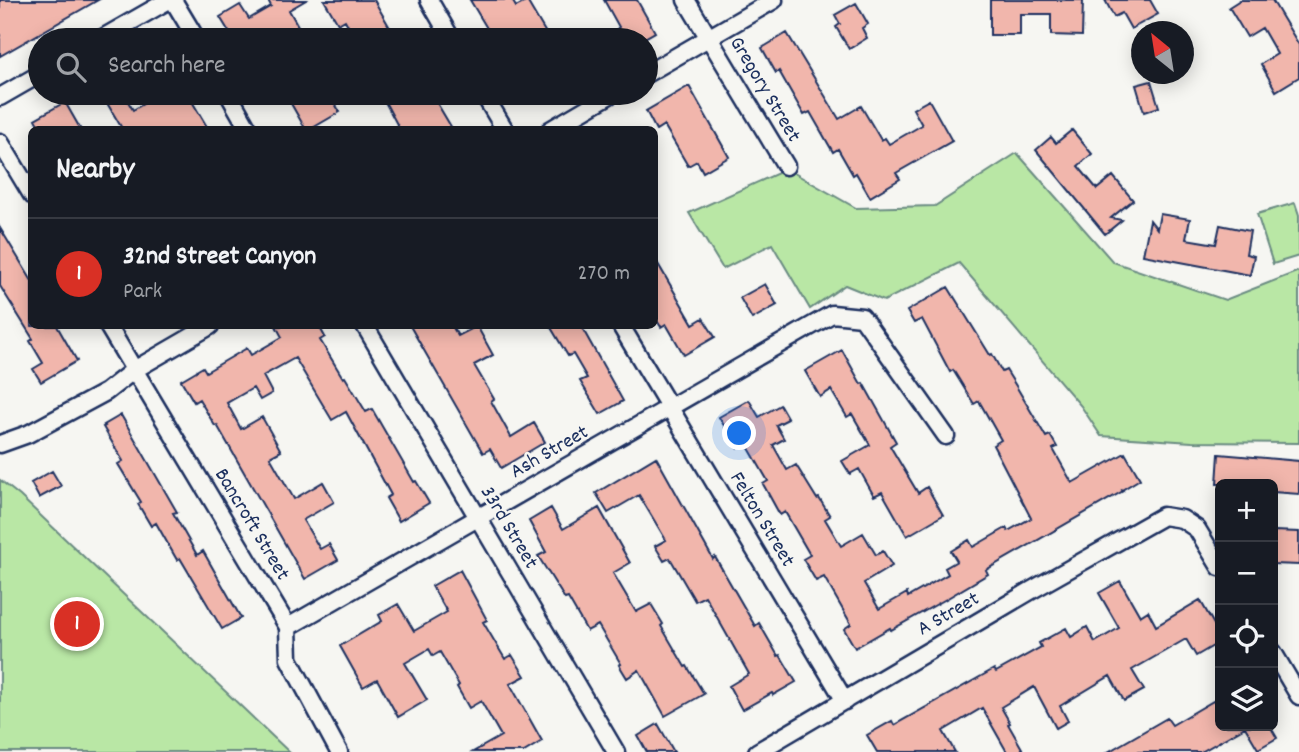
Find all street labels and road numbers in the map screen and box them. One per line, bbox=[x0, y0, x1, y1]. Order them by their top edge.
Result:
street label: Gregory Street bbox=[721, 32, 807, 149]
street label: Ash Street bbox=[505, 418, 595, 487]
street label: Bancroft Street bbox=[206, 463, 296, 587]
street label: Felton Street bbox=[721, 467, 801, 573]
street label: 33rd Street bbox=[471, 481, 545, 575]
street label: A Street bbox=[912, 585, 986, 645]

